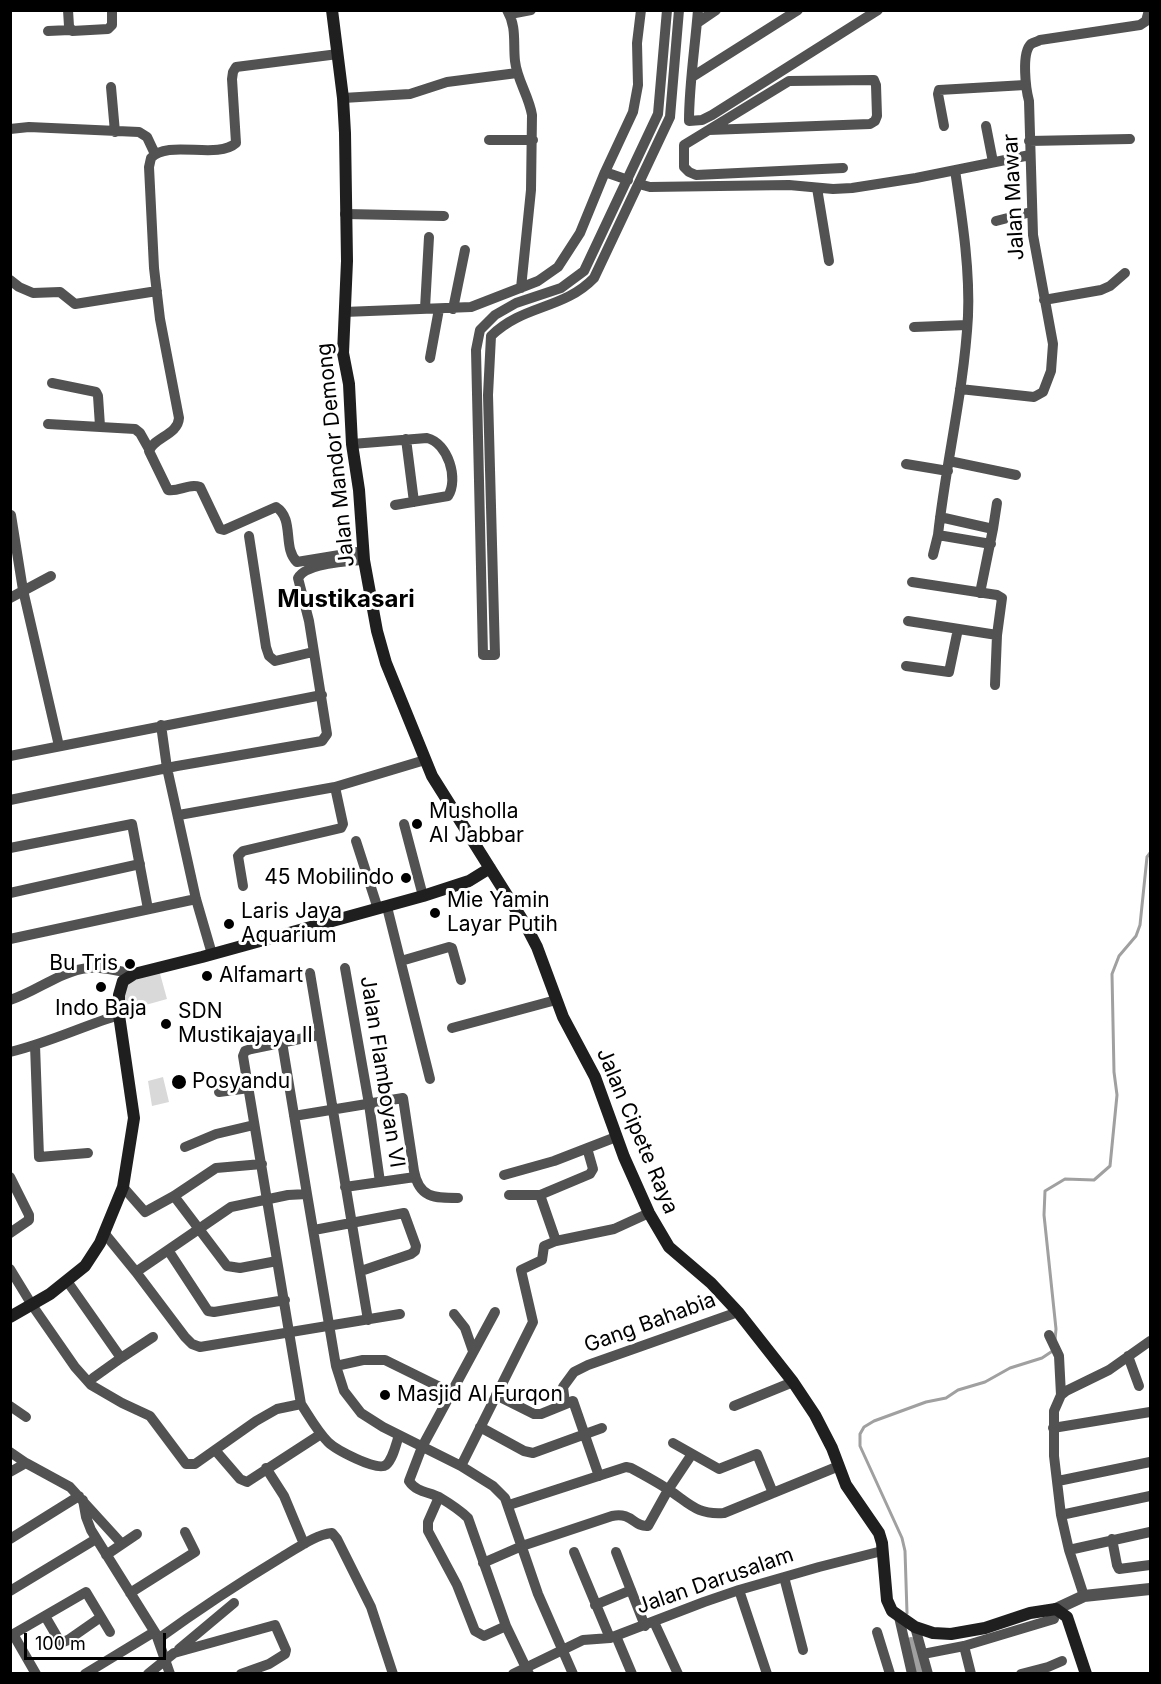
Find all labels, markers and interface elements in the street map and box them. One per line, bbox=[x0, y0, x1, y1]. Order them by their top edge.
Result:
street label: Jalan Mawar bbox=[998, 133, 1030, 261]
street label: Jalan Mandor Demong bbox=[312, 342, 360, 568]
district label: Mustikasari bbox=[277, 586, 415, 614]
place label: Musholla Al Jabbar bbox=[429, 799, 524, 849]
marker: Musholla Al Jabbar bbox=[410, 817, 424, 831]
place label: 45 Mobilindo bbox=[264, 865, 394, 891]
marker: 45 Mobilindo bbox=[399, 871, 413, 885]
place label: Mie Yamin Layar Putih bbox=[447, 888, 558, 938]
place label: Laris Jaya Aquarium bbox=[241, 899, 342, 949]
marker: Mie Yamin Layar Putih bbox=[428, 906, 442, 920]
marker: Laris Jaya Aquarium bbox=[222, 917, 236, 931]
place label: Bu Tris bbox=[49, 951, 118, 977]
marker: Bu Tris bbox=[123, 957, 137, 971]
place label: Alfamart bbox=[219, 963, 303, 989]
marker: Alfamart bbox=[200, 969, 214, 983]
street label: Jalan Flamboyan VI bbox=[354, 974, 410, 1170]
marker: Indo Baja bbox=[94, 980, 108, 994]
place label: Indo Baja bbox=[55, 996, 147, 1022]
place label: SDN Mustikajaya II bbox=[178, 999, 313, 1049]
marker: SDN Mustikajaya II bbox=[159, 1017, 173, 1031]
street label: Jalan Cipete Raya bbox=[591, 1044, 683, 1218]
place label: Posyandu bbox=[192, 1069, 290, 1095]
marker: Posyandu bbox=[170, 1073, 188, 1091]
street label: Gang Bahabia bbox=[581, 1288, 719, 1358]
place label: Masjid Al Furqon bbox=[397, 1382, 563, 1408]
marker: Masjid Al Furqon bbox=[378, 1388, 392, 1402]
street label: Jalan Darusalam bbox=[633, 1542, 797, 1620]
scale bar bbox=[27, 1621, 170, 1659]
text: 100 m bbox=[35, 1633, 86, 1654]

